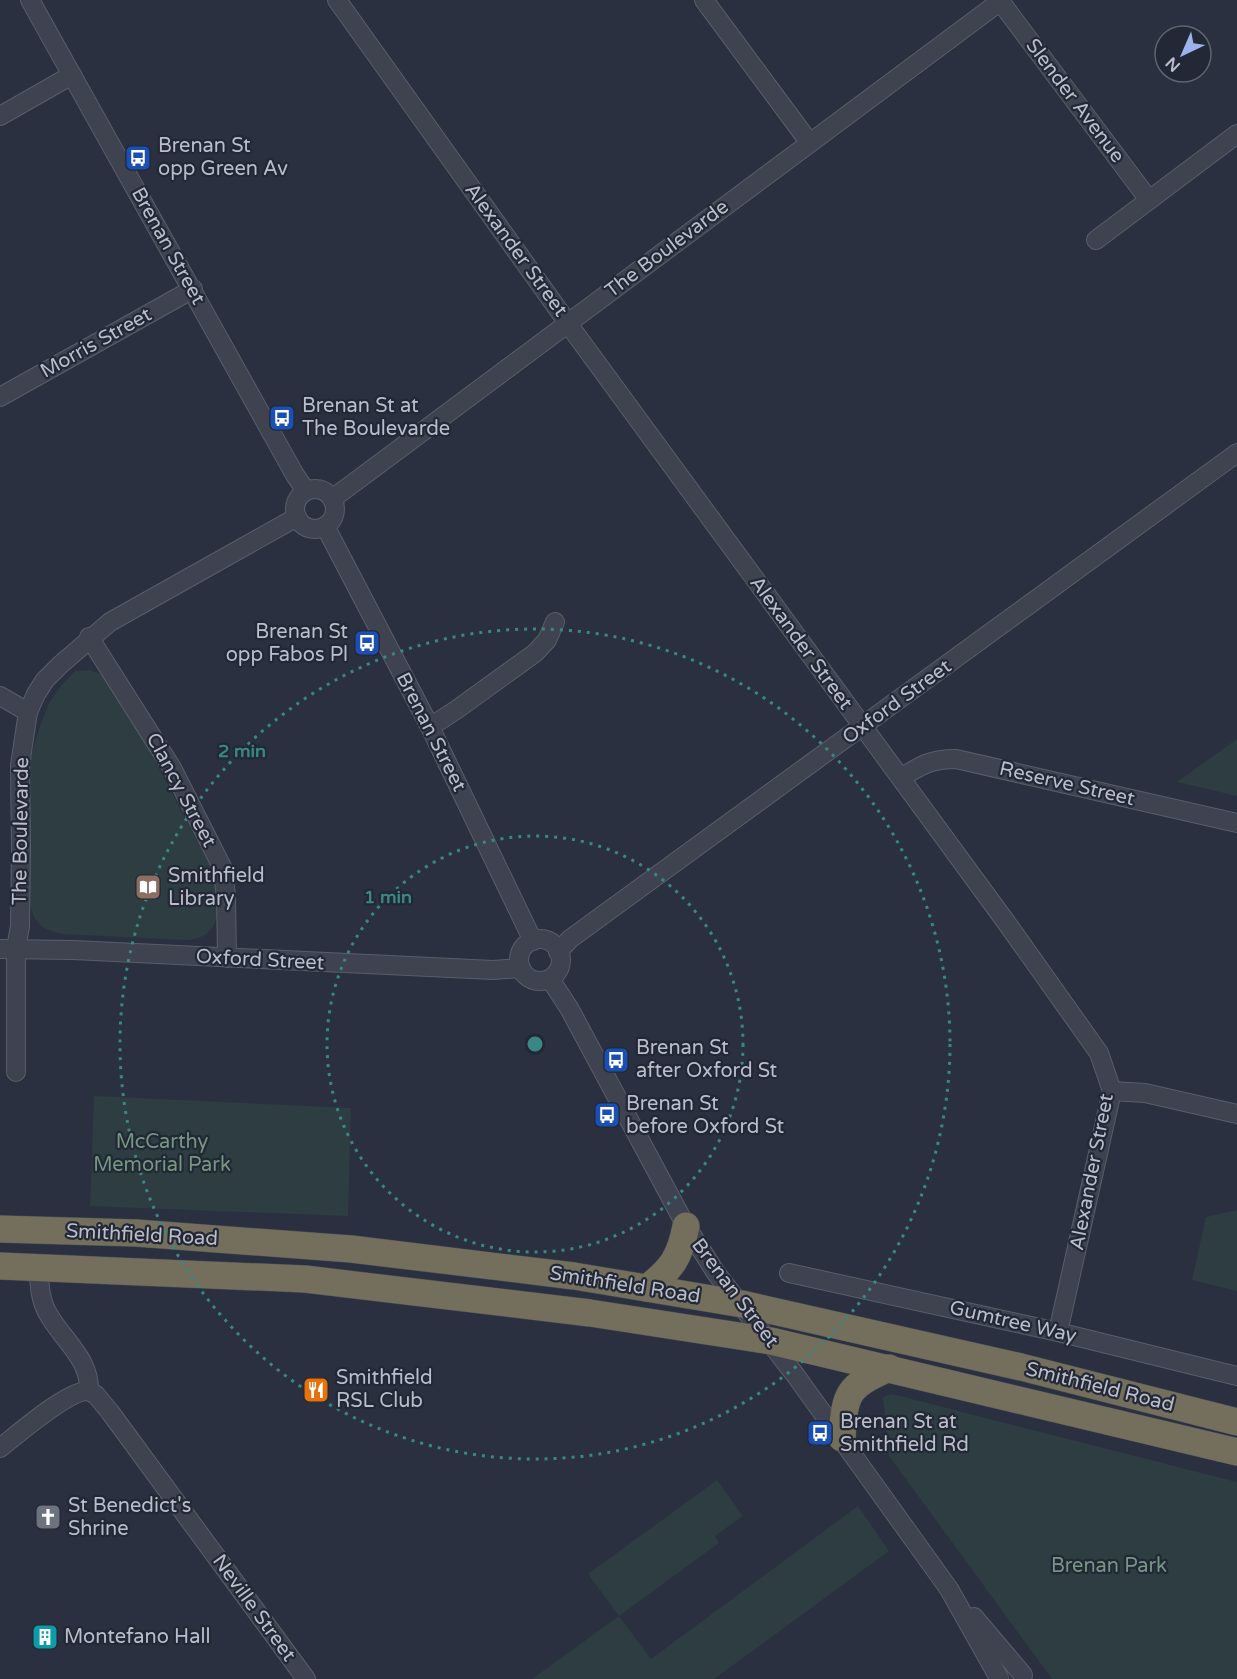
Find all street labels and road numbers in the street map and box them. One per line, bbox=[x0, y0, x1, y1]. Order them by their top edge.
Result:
street label: Slender Avenue bbox=[1021, 34, 1129, 168]
street label: Alexander Street bbox=[460, 179, 573, 322]
street label: Brenan Street bbox=[126, 183, 210, 309]
street label: The Boulevarde bbox=[601, 195, 733, 303]
street label: Morris Street bbox=[36, 302, 156, 383]
street label: Alexander Street bbox=[745, 572, 858, 715]
street label: Oxford Street bbox=[838, 654, 956, 750]
street label: Brenan Street bbox=[391, 668, 471, 796]
street label: Clancy Street bbox=[141, 729, 221, 852]
street label: The Boulevarde bbox=[8, 757, 34, 905]
street label: Reserve Street bbox=[997, 757, 1137, 811]
street label: Oxford Street bbox=[195, 945, 325, 975]
street label: Alexander Street bbox=[1065, 1091, 1119, 1252]
street label: Smithfield Road bbox=[65, 1219, 219, 1251]
street label: Brenan Street bbox=[686, 1234, 784, 1353]
street label: Smithfield Road bbox=[548, 1261, 702, 1309]
street label: Gumtree Way bbox=[947, 1296, 1079, 1348]
street label: Smithfield Road bbox=[1023, 1357, 1177, 1417]
street label: Neville Street bbox=[207, 1550, 301, 1666]

